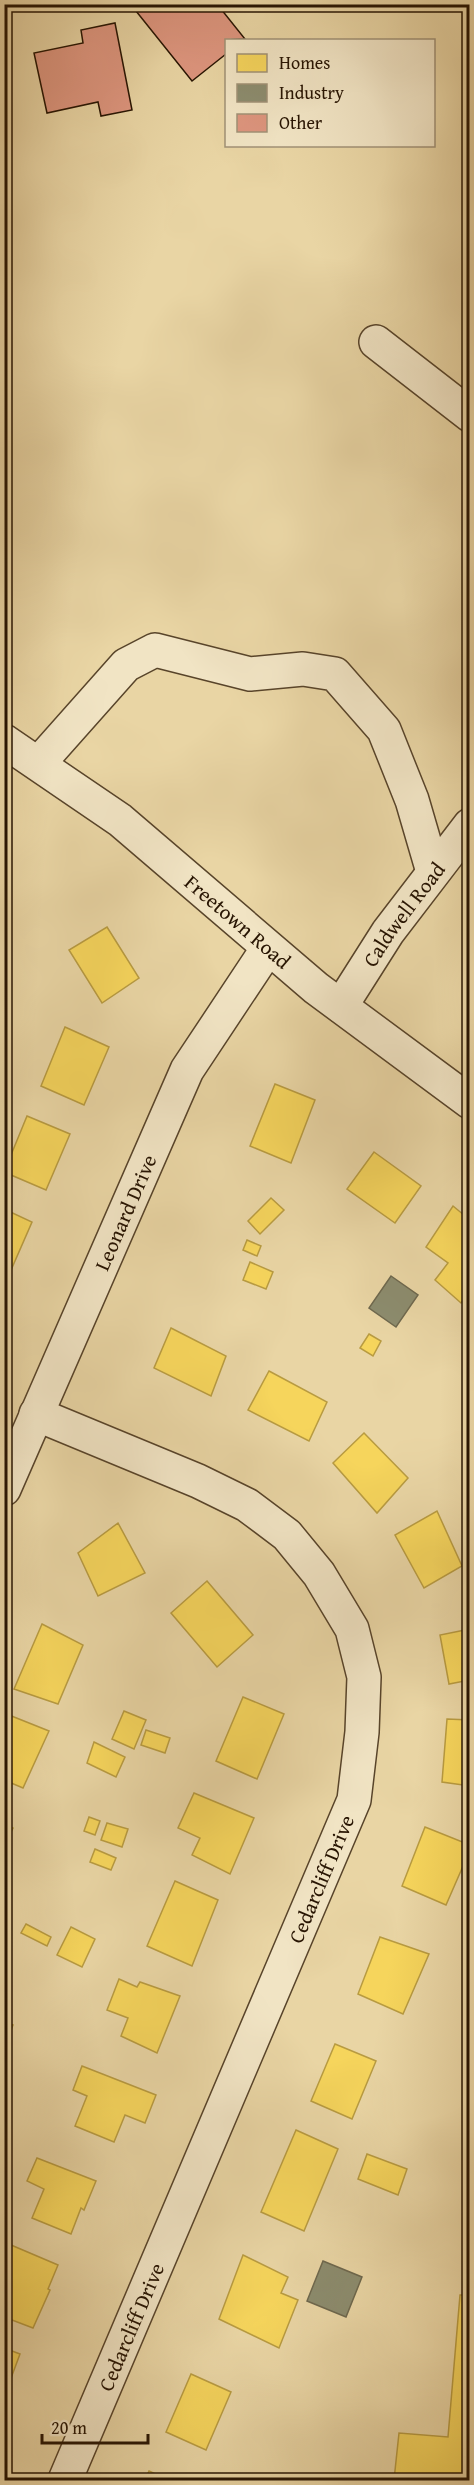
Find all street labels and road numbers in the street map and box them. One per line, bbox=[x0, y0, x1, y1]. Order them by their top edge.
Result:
street label: Caldwell Road bbox=[354, 855, 452, 973]
street label: Freetown Road bbox=[178, 867, 299, 976]
street label: Leonard Drive bbox=[86, 1149, 164, 1275]
street label: Cedarcliff Drive bbox=[280, 1810, 362, 1948]
street label: Cedarcliff Drive bbox=[90, 2258, 172, 2396]

